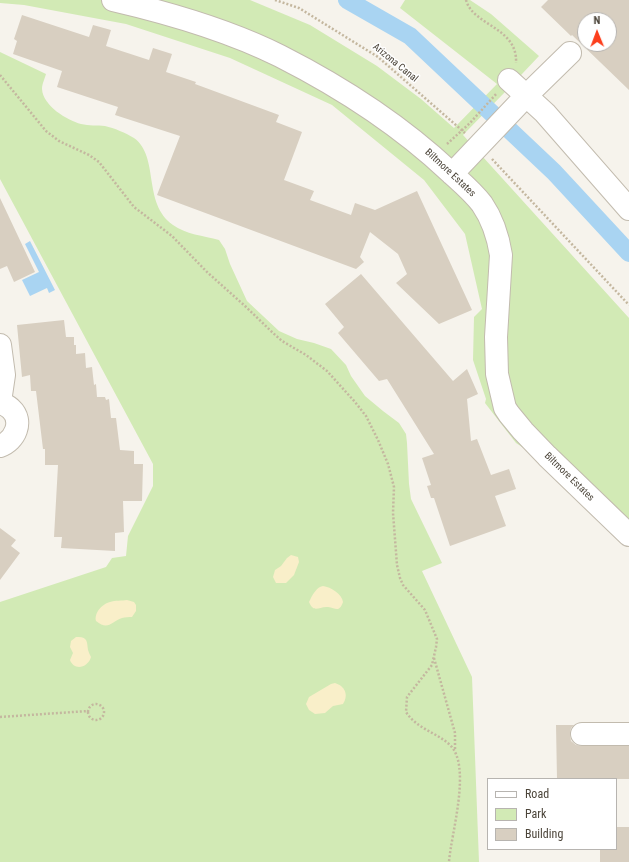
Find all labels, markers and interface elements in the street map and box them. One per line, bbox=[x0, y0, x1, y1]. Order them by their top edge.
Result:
north arrow bbox=[577, 12, 617, 52]
text: N bbox=[593, 14, 600, 27]
street label: Arizona Canal bbox=[370, 41, 420, 85]
street label: Biltmore Estates bbox=[422, 146, 478, 200]
street label: Biltmore Estates bbox=[541, 450, 597, 504]
legend bbox=[487, 778, 617, 850]
text: Road bbox=[525, 787, 549, 801]
text: Park bbox=[525, 807, 546, 821]
text: Building bbox=[525, 827, 563, 841]

